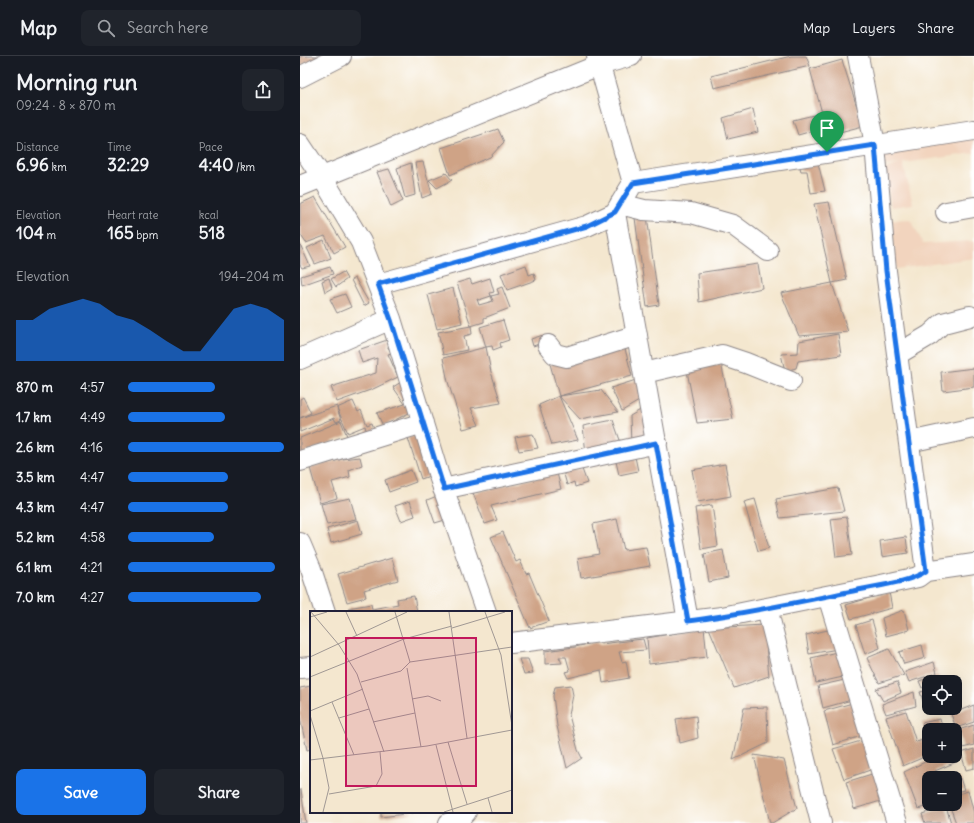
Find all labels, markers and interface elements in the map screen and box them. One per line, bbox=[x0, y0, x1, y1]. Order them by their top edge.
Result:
search box bbox=[81, 10, 361, 46]
text: Map bbox=[20, 16, 57, 40]
icon: search bbox=[95, 17, 117, 39]
text: Search here bbox=[127, 18, 208, 37]
text: Map bbox=[803, 19, 830, 37]
text: Layers bbox=[852, 19, 895, 37]
text: Share bbox=[917, 19, 954, 37]
text: Morning run bbox=[16, 68, 138, 96]
button: share bbox=[242, 69, 284, 111]
text: 09:24 · 8 × 870 m bbox=[16, 97, 116, 114]
pin bbox=[810, 111, 844, 152]
icon: arrive bbox=[816, 117, 838, 139]
text: Distance bbox=[16, 140, 59, 154]
text: Time bbox=[107, 140, 131, 154]
text: Pace bbox=[199, 140, 223, 154]
text: 6.96 bbox=[16, 154, 49, 176]
text: 32:29 bbox=[107, 154, 149, 176]
text: 4:40 bbox=[199, 154, 233, 176]
text: km bbox=[49, 160, 67, 174]
text: /km bbox=[233, 160, 255, 174]
text: Elevation bbox=[16, 208, 61, 222]
text: Heart rate bbox=[107, 208, 158, 222]
text: kcal bbox=[199, 208, 218, 222]
text: 104 bbox=[16, 222, 44, 244]
text: 165 bbox=[107, 222, 134, 244]
text: 518 bbox=[199, 222, 225, 244]
text: m bbox=[44, 228, 56, 242]
text: bpm bbox=[134, 228, 158, 242]
text: Elevation bbox=[16, 268, 69, 285]
text: 194–204 m bbox=[219, 268, 284, 285]
text: 870 m bbox=[16, 379, 53, 396]
text: 4:57 bbox=[80, 379, 104, 396]
text: 1.7 km bbox=[16, 409, 51, 426]
text: 4:49 bbox=[80, 409, 105, 426]
text: 2.6 km bbox=[16, 439, 54, 456]
text: 4:16 bbox=[80, 439, 103, 456]
text: 3.5 km bbox=[16, 469, 55, 486]
text: 4:47 bbox=[80, 469, 104, 486]
text: 4.3 km bbox=[16, 499, 55, 516]
text: 4:47 bbox=[80, 499, 104, 516]
text: 5.2 km bbox=[16, 529, 54, 546]
text: 4:58 bbox=[80, 529, 105, 546]
text: 6.1 km bbox=[16, 559, 52, 576]
text: 4:21 bbox=[80, 559, 103, 576]
text: 7.0 km bbox=[16, 589, 55, 606]
text: 4:27 bbox=[80, 589, 104, 606]
inset map bbox=[310, 611, 512, 813]
map controls bbox=[922, 675, 962, 811]
button: locate bbox=[922, 675, 962, 715]
button: + bbox=[922, 723, 962, 763]
button: Save bbox=[16, 769, 146, 815]
button: Share bbox=[154, 769, 284, 815]
button: − bbox=[922, 771, 962, 811]

